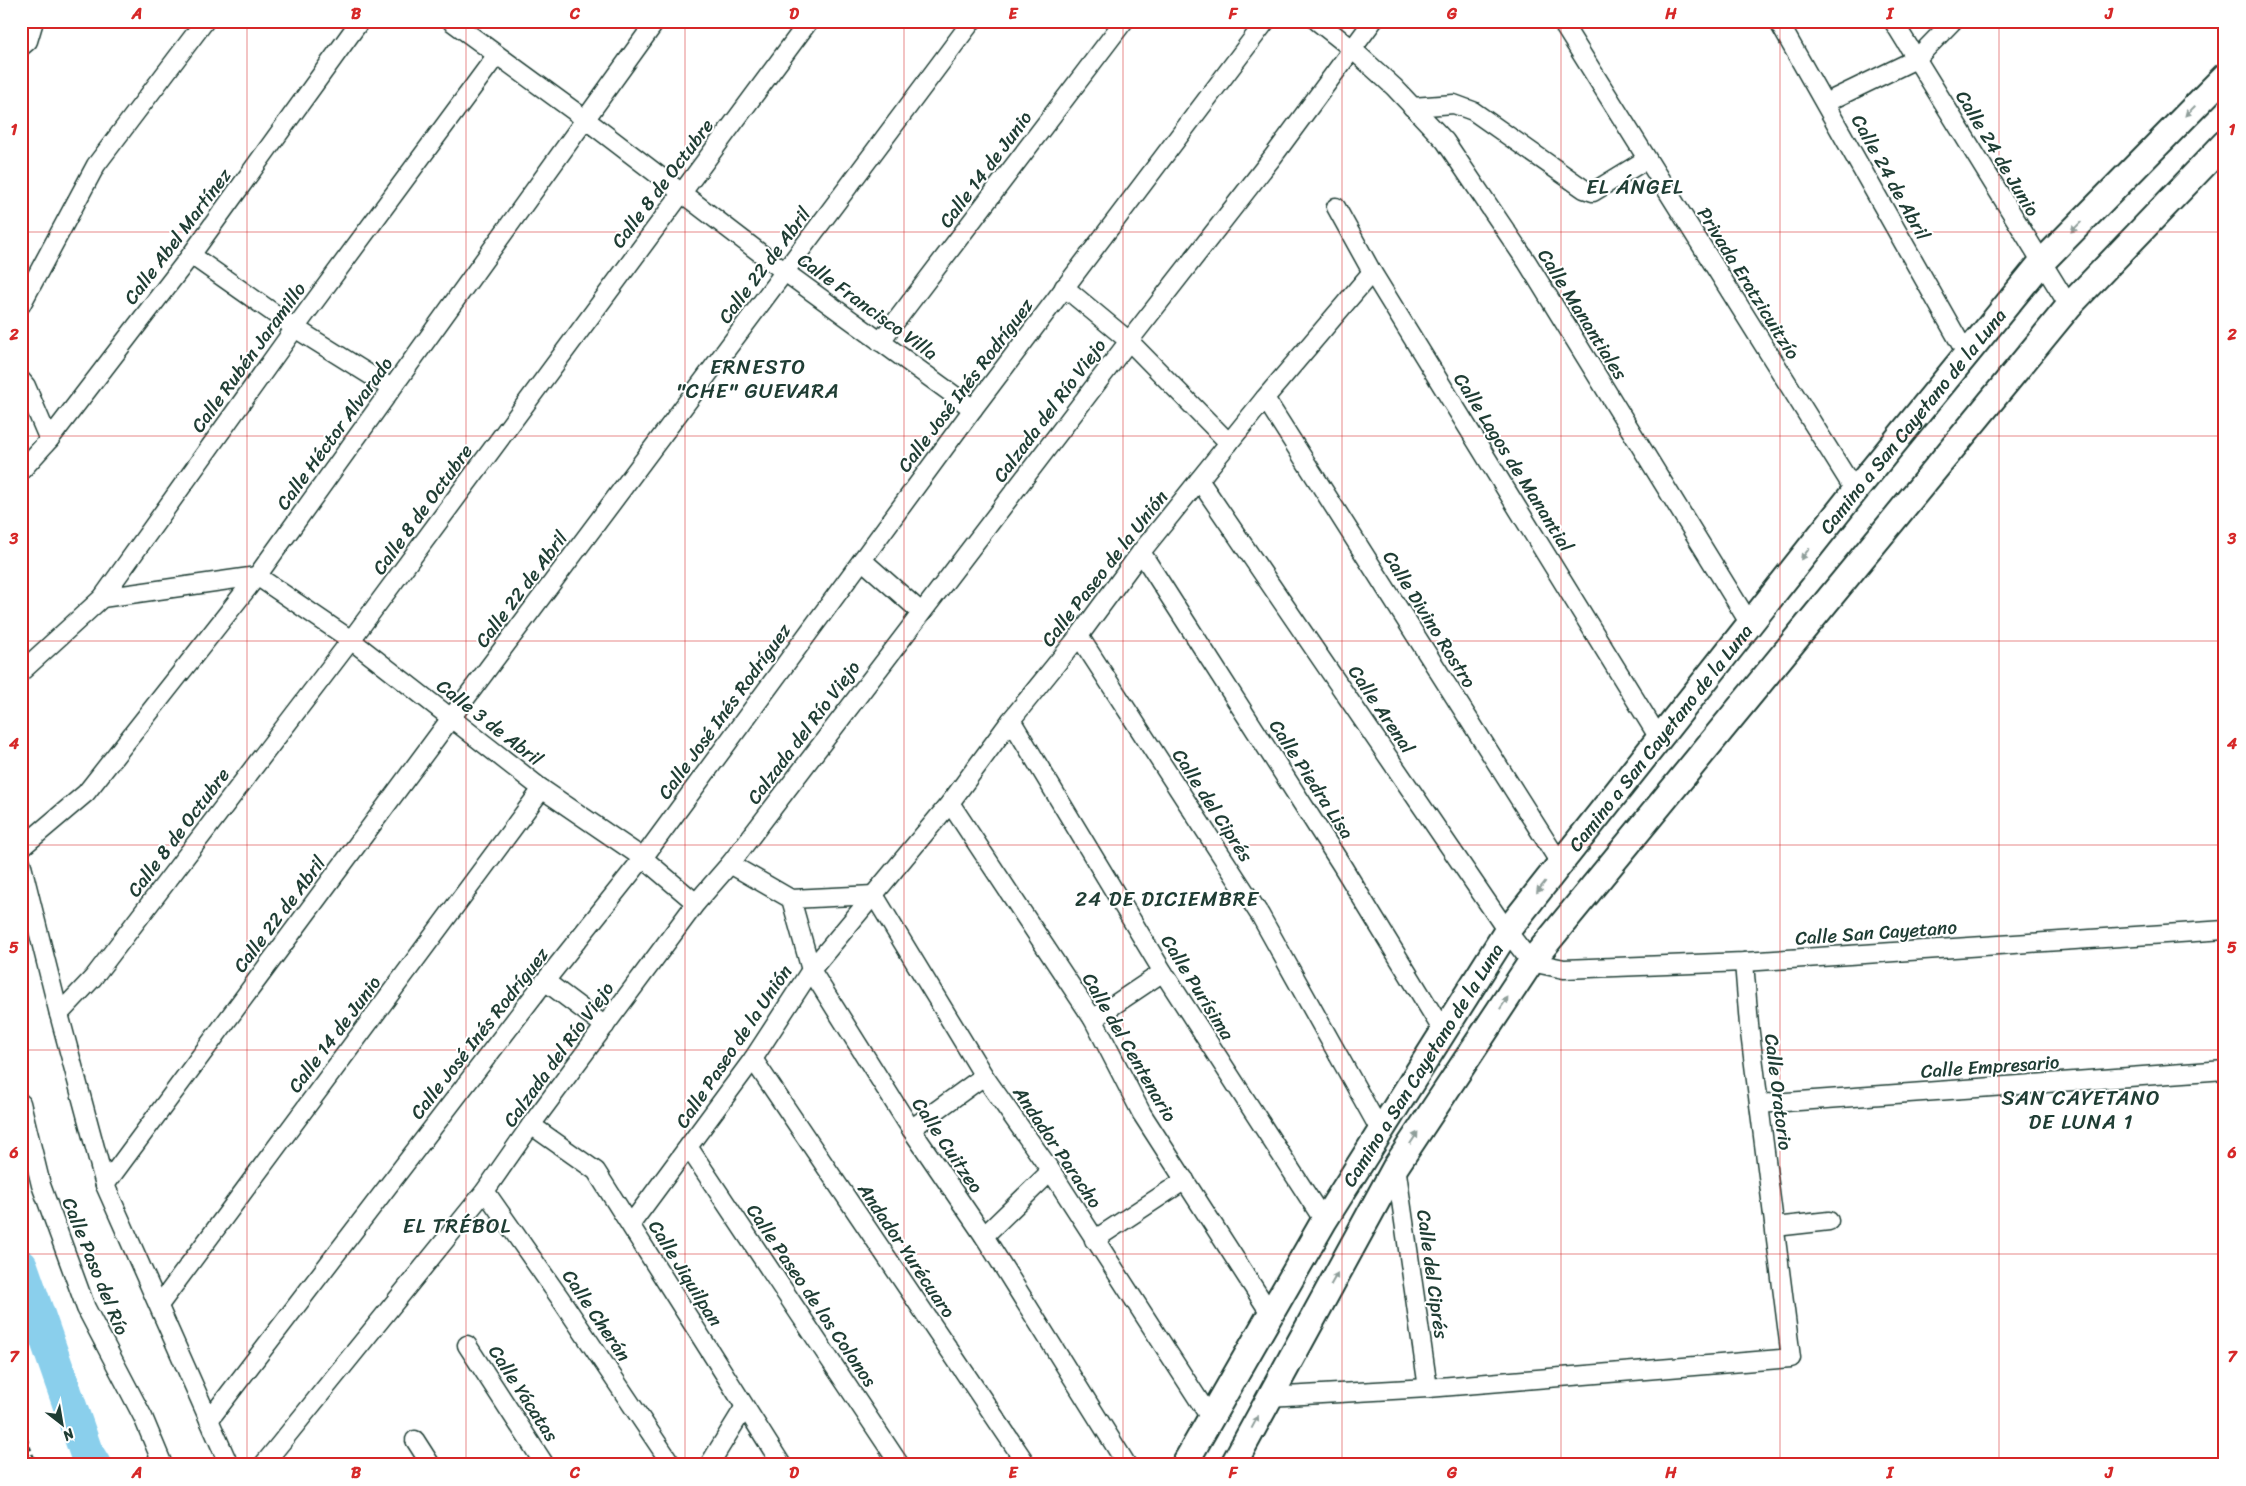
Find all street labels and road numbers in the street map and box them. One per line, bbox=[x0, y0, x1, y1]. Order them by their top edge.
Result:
street label: Calle 24 de Junio bbox=[1947, 84, 2048, 223]
street label: Calle 14 de Junio bbox=[930, 103, 1041, 235]
street label: Calle 24 de Abril bbox=[1842, 108, 1939, 247]
street label: Calle 8 de Octubre bbox=[602, 111, 722, 255]
street label: Calle Abel Martínez bbox=[115, 160, 240, 312]
street label: Calle 22 de Abril bbox=[709, 199, 820, 331]
street label: Privada Eratzicuitzío bbox=[1688, 200, 1809, 367]
street label: Calle Manantiales bbox=[1529, 242, 1636, 387]
street label: Calle Francisco Villa bbox=[790, 244, 945, 369]
street label: Calle Rubén Jaramillo bbox=[182, 275, 315, 440]
street label: Calle José Inés Rodríguez bbox=[889, 290, 1043, 480]
street label: Camino a San Cayetano de la Luna bbox=[1811, 300, 2015, 541]
street label: Calzada del Río Viejo bbox=[984, 331, 1115, 490]
street label: Calle Héctor Alvarado bbox=[267, 350, 402, 517]
street label: Calle Lagos de Manantial bbox=[1445, 366, 1583, 559]
street label: Calle 8 de Octubre bbox=[363, 437, 482, 582]
street label: Calle Paseo de la Unión bbox=[1032, 483, 1176, 654]
street label: Calle 22 de Abril bbox=[466, 523, 577, 655]
street label: Calle Divino Rostro bbox=[1374, 544, 1485, 695]
street label: Calle José Inés Rodríguez bbox=[649, 615, 800, 806]
street label: Camino a San Cayetano de la Luna bbox=[1560, 616, 1762, 859]
street label: Calzada del Río Viejo bbox=[738, 653, 869, 812]
street label: Calle Arenal bbox=[1340, 658, 1424, 761]
street label: Calle 3 de Abril bbox=[429, 670, 551, 775]
street label: Calle Piedra Lisa bbox=[1260, 713, 1363, 846]
street label: Calle del Ciprés bbox=[1163, 742, 1262, 869]
street label: Calle 8 de Octubre bbox=[118, 760, 238, 904]
street label: Calle 22 de Abril bbox=[224, 848, 335, 980]
street label: Calle San Cayetano bbox=[1794, 910, 1958, 955]
street label: Calle Purísima bbox=[1152, 928, 1243, 1047]
street label: Camino a San Cayetano de la Luna bbox=[1333, 936, 1513, 1194]
street label: Calle José Inés Rodríguez bbox=[401, 939, 558, 1127]
street label: Calle Paseo de la Unión bbox=[666, 958, 801, 1135]
street label: Calle del Centenario bbox=[1073, 966, 1186, 1129]
street label: Calle 14 de Junio bbox=[279, 968, 390, 1100]
street label: Calzada del Río Viejo bbox=[494, 974, 623, 1134]
street label: Calle Oratorio bbox=[1755, 1032, 1802, 1152]
street label: Calle Empresario bbox=[1920, 1045, 2060, 1088]
street label: Andador Paracho bbox=[1004, 1078, 1111, 1216]
street label: Calle Cuitzeo bbox=[903, 1090, 992, 1200]
street label: Andador Yurécuaro bbox=[848, 1175, 964, 1325]
street label: Calle Paso del Río bbox=[53, 1192, 138, 1340]
street label: Calle Paseo de los Colonos bbox=[738, 1197, 886, 1394]
street label: Calle del Ciprés bbox=[1407, 1207, 1458, 1341]
street label: Calle Jiquilpan bbox=[640, 1213, 732, 1333]
street label: Calle Cherán bbox=[553, 1262, 640, 1368]
street label: Calle Yácatas bbox=[480, 1338, 568, 1449]

